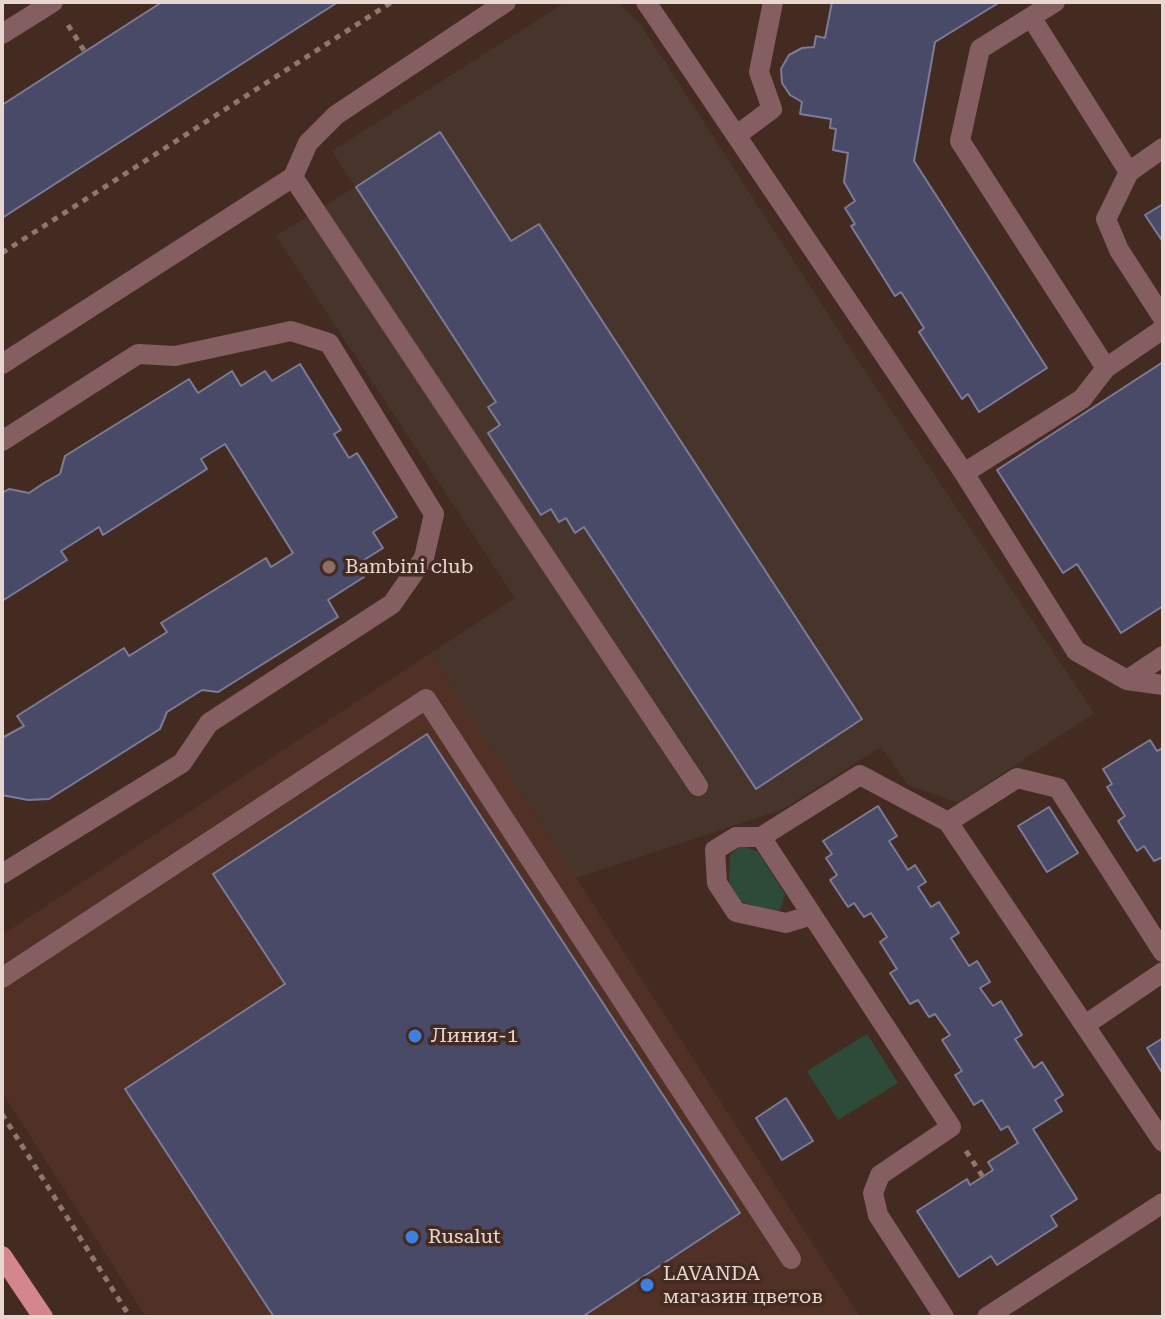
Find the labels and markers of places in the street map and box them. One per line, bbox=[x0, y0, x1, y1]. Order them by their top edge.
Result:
place label: Bambini club bbox=[345, 555, 473, 579]
marker: Bambini club bbox=[320, 558, 338, 576]
place label: Линия-1 bbox=[431, 1024, 518, 1048]
marker: Линия-1 bbox=[406, 1027, 424, 1045]
place label: Rusalut bbox=[428, 1225, 500, 1249]
marker: Rusalut bbox=[403, 1228, 421, 1246]
place label: LAVANDA магазин цветов bbox=[663, 1262, 823, 1309]
marker: LAVANDA магазин цветов bbox=[638, 1276, 656, 1294]

